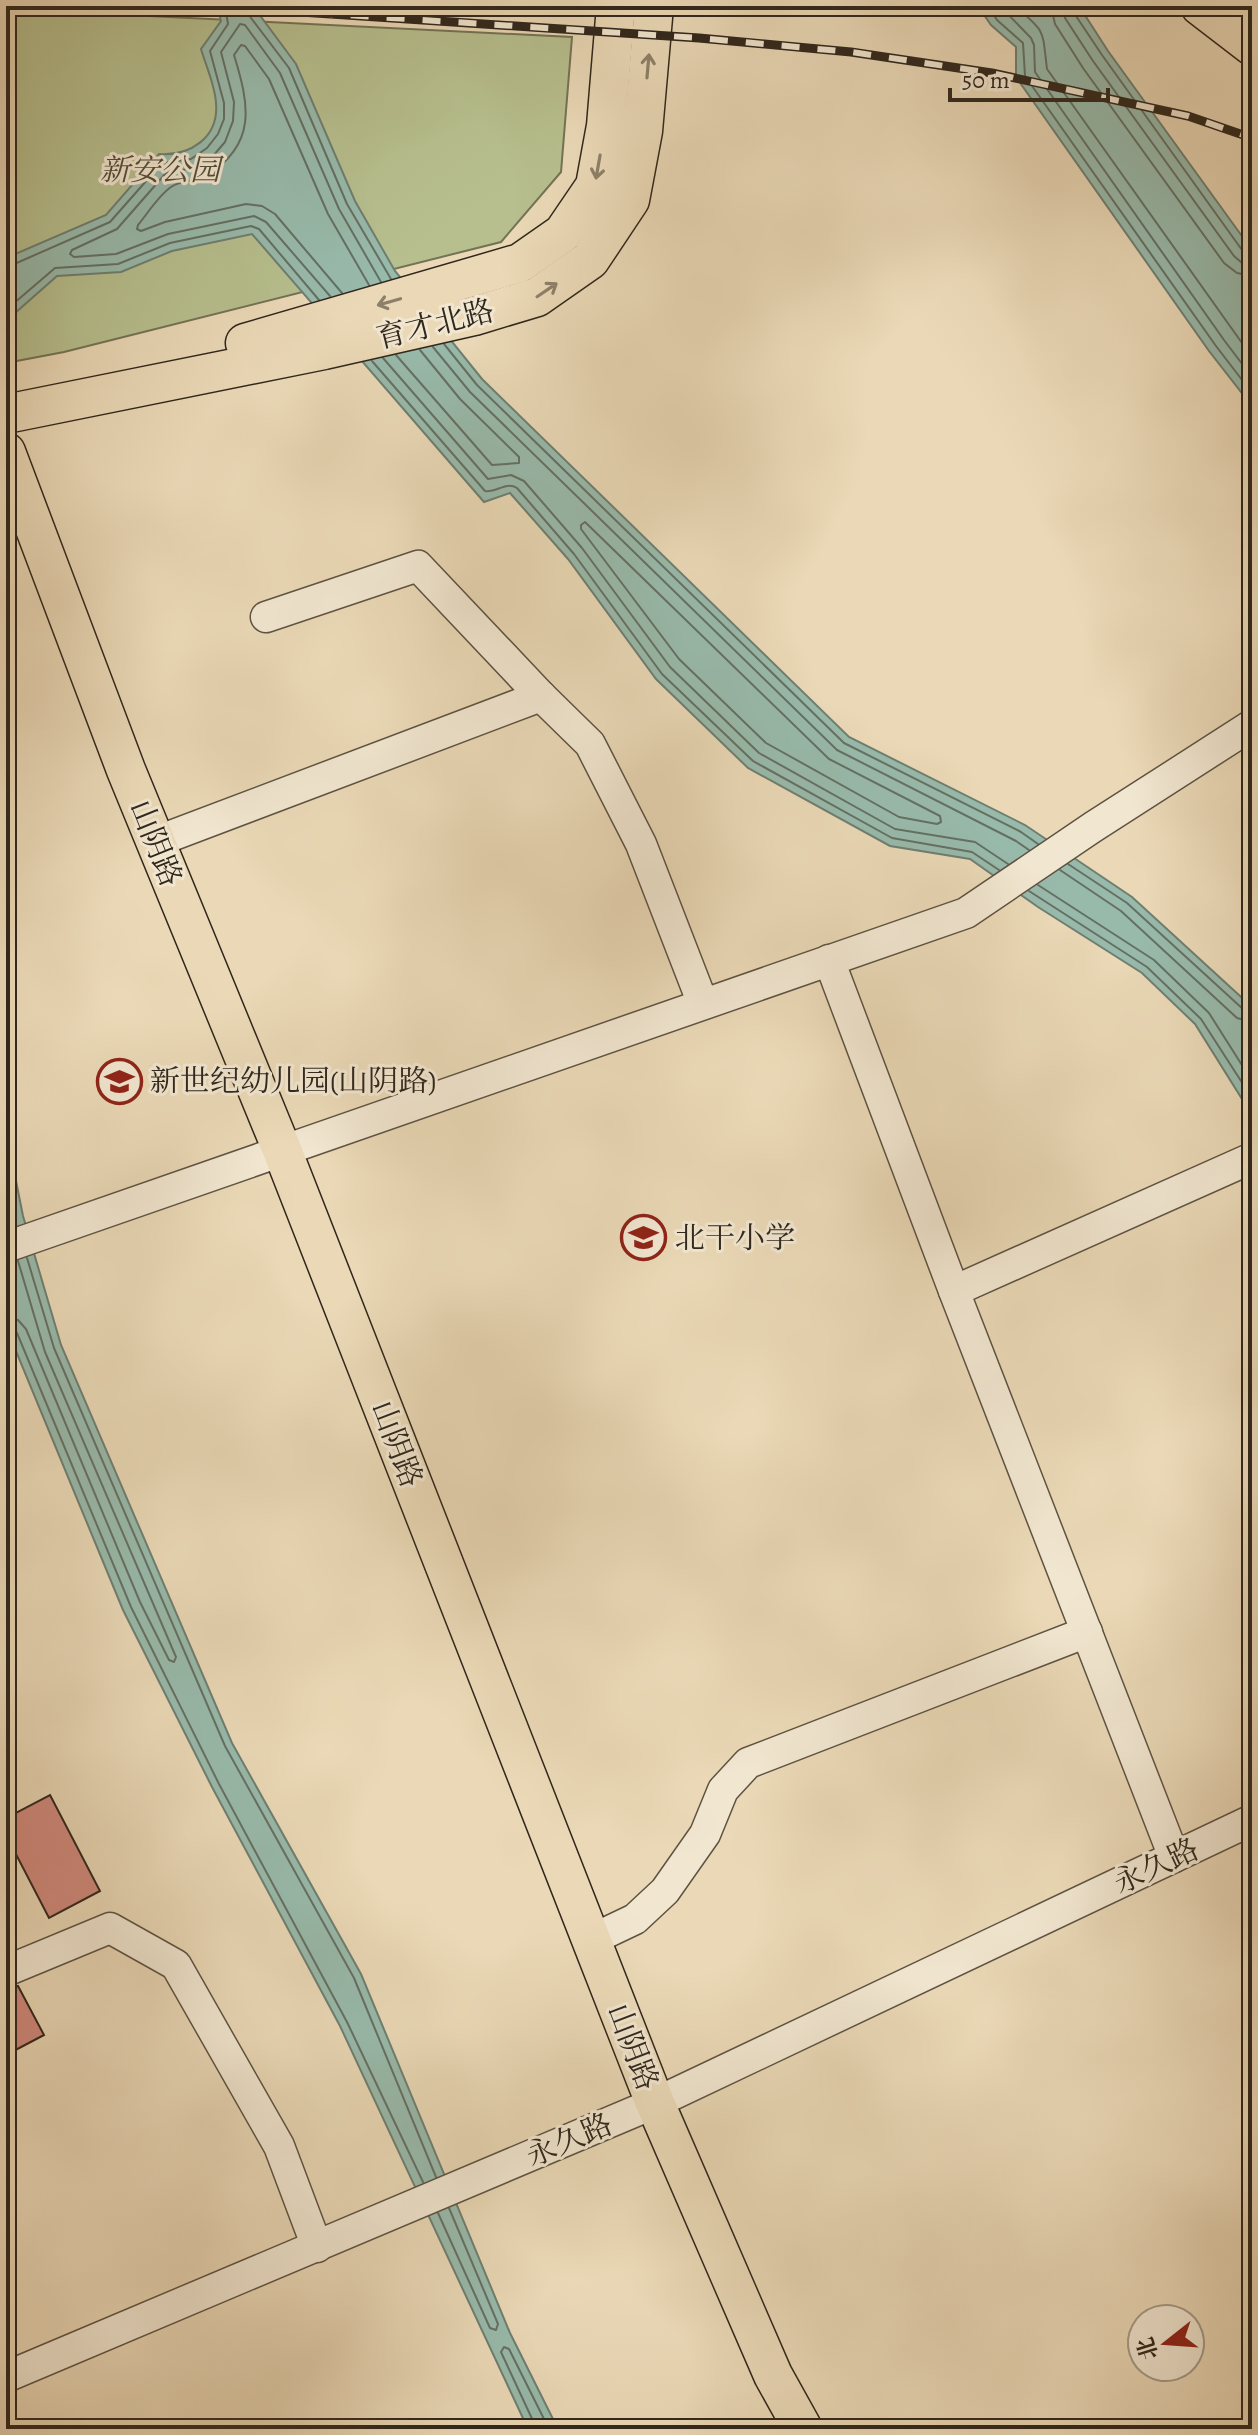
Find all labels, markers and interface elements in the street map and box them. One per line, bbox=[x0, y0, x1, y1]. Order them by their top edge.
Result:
scale bar bbox=[950, 52, 1108, 102]
one-way arrow bbox=[641, 53, 656, 80]
text: 50 m bbox=[962, 64, 1010, 96]
park label: 新安公园 bbox=[100, 150, 224, 190]
one-way arrow bbox=[590, 154, 605, 179]
one-way arrow bbox=[535, 282, 558, 298]
street label: 育才北路 bbox=[372, 290, 498, 358]
one-way arrow bbox=[376, 295, 402, 310]
street label: 山阴路 bbox=[121, 794, 191, 892]
school or university icon: 新世纪幼儿园(山阴路) bbox=[95, 1057, 143, 1105]
place label: 新世纪幼儿园(山阴路) bbox=[150, 1061, 436, 1101]
school or university icon: 北干小学 bbox=[620, 1214, 668, 1262]
place label: 北干小学 bbox=[675, 1218, 795, 1258]
street label: 山阴路 bbox=[362, 1395, 432, 1493]
street label: 永久路 bbox=[1107, 1829, 1205, 1903]
street label: 山阴路 bbox=[598, 1998, 668, 2096]
street label: 永久路 bbox=[520, 2104, 618, 2176]
north arrow bbox=[1126, 2303, 1206, 2383]
text: 北 bbox=[1130, 2334, 1165, 2363]

